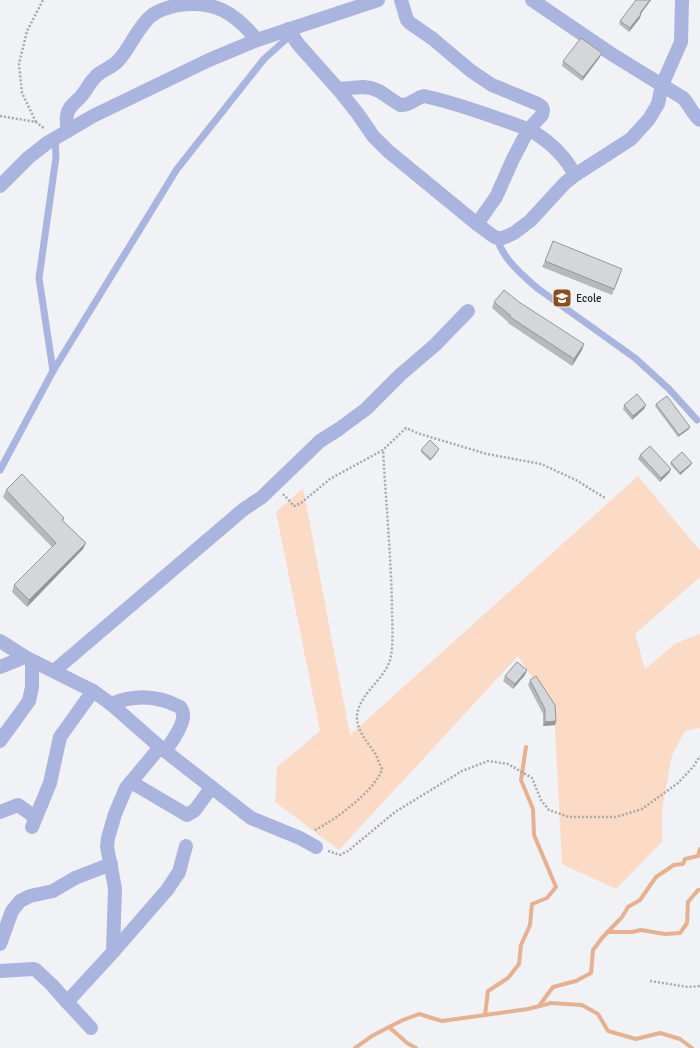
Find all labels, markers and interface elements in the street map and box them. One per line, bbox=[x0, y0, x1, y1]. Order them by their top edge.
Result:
school or university icon: Ecole bbox=[551, 287, 573, 309]
place label: Ecole bbox=[576, 292, 602, 305]

